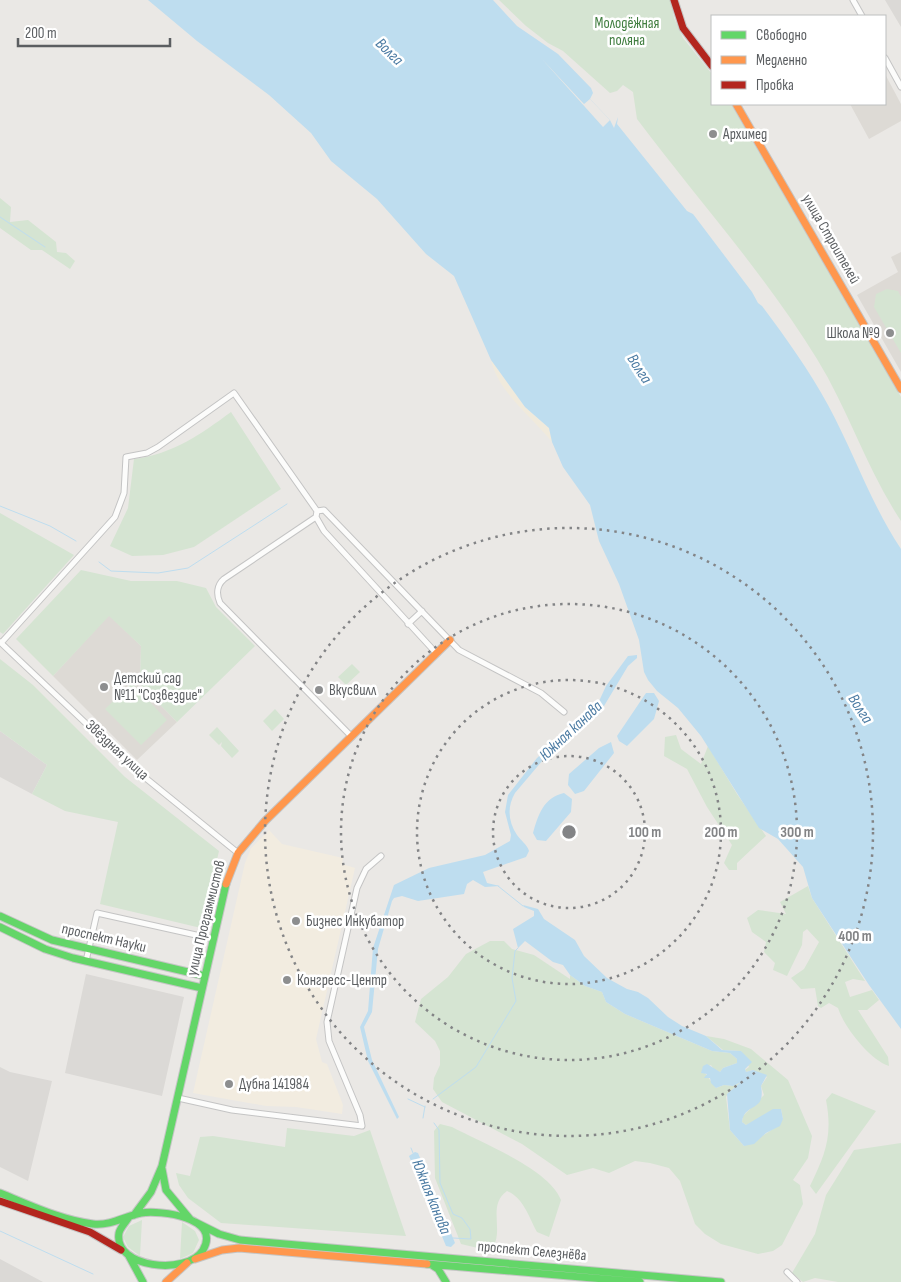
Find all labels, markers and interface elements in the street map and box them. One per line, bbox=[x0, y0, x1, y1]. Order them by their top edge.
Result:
park label: Молодёжная поляна bbox=[595, 14, 660, 50]
scale bar bbox=[18, 15, 170, 47]
legend bbox=[711, 15, 886, 105]
text: 200 m bbox=[25, 24, 57, 43]
text: Свободно bbox=[756, 26, 807, 45]
water label: Волга bbox=[371, 34, 407, 70]
text: Медленно bbox=[756, 51, 807, 70]
text: Пробка bbox=[756, 76, 794, 95]
place label: Архимед bbox=[722, 125, 767, 144]
marker: Архимед bbox=[707, 128, 719, 140]
street label: улица Строителей bbox=[798, 191, 864, 287]
place label: Школа №9 bbox=[826, 324, 880, 343]
marker: Школа №9 bbox=[884, 327, 896, 339]
water label: Волга bbox=[623, 351, 656, 388]
place label: Детский сад №11 "Созвездие" bbox=[114, 669, 202, 705]
marker: Детский сад №11 "Созвездие" bbox=[98, 681, 110, 693]
place label: Вкусвилл bbox=[329, 681, 377, 700]
marker: Вкусвилл bbox=[313, 684, 325, 696]
water label: Волга bbox=[844, 691, 877, 728]
water label: Южная канава bbox=[536, 697, 607, 765]
street label: Звёздная улица bbox=[81, 716, 153, 784]
centre of rings bbox=[560, 823, 578, 841]
text: 100 m bbox=[629, 823, 661, 842]
text: 200 m bbox=[704, 823, 738, 842]
text: 300 m bbox=[780, 823, 814, 842]
street label: улица Программистов bbox=[182, 858, 230, 978]
place label: Бизнес Инкубатор bbox=[306, 912, 404, 931]
marker: Бизнес Инкубатор bbox=[290, 915, 302, 927]
street label: проспект Науки bbox=[60, 919, 148, 957]
text: 400 m bbox=[838, 927, 872, 946]
place label: Конгресс-Центр bbox=[297, 971, 387, 990]
marker: Конгресс-Центр bbox=[281, 974, 293, 986]
place label: Дубна 141984 bbox=[239, 1075, 309, 1094]
marker: Дубна 141984 bbox=[223, 1078, 235, 1090]
water label: Южная канава bbox=[407, 1157, 455, 1238]
street label: проспект Селезнёва bbox=[477, 1237, 587, 1265]

